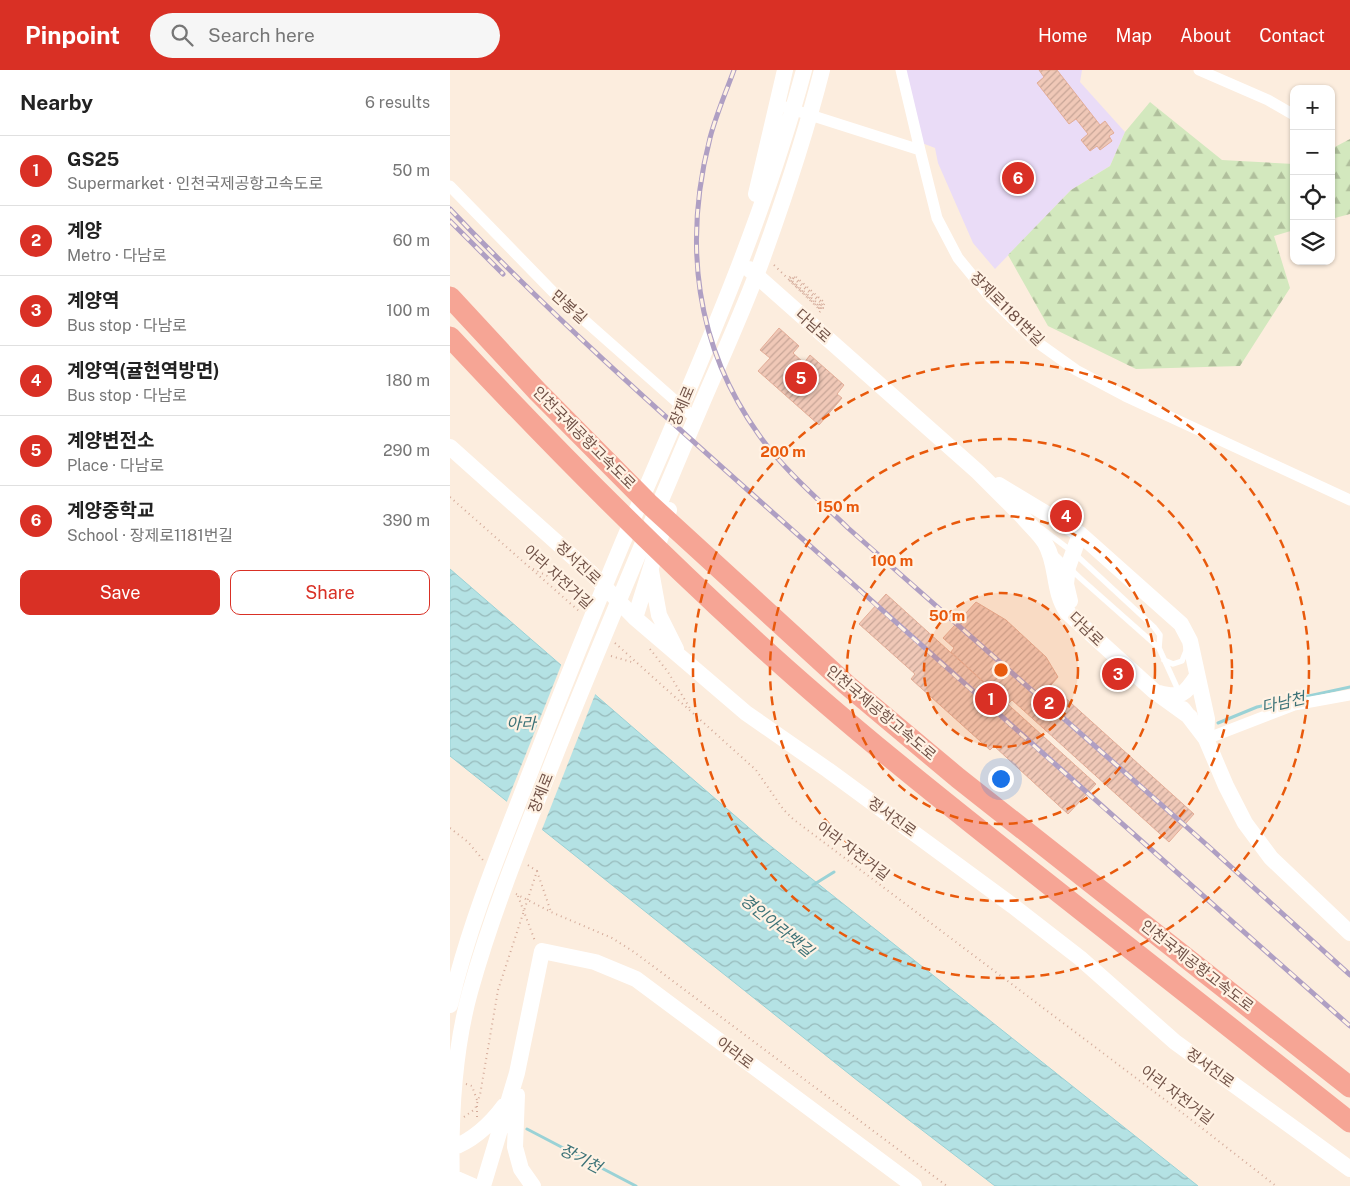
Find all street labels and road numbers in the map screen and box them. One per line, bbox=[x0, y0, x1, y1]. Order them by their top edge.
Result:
street label: 장제로1181번길 bbox=[967, 268, 1048, 349]
street label: 만봉길 bbox=[548, 286, 590, 327]
street label: 다남로 bbox=[792, 305, 834, 346]
street label: 인천국제공항고속도로 bbox=[530, 383, 639, 492]
street label: 장제로 bbox=[666, 383, 697, 428]
street label: 정서진로 bbox=[552, 538, 604, 588]
street label: 아라 자전거길 bbox=[521, 541, 596, 612]
street label: 다남로 bbox=[1066, 608, 1107, 649]
street label: 인천국제공항고속도로 bbox=[823, 662, 940, 763]
street label: 장제로 bbox=[525, 770, 556, 815]
street label: 정서진로 bbox=[865, 793, 920, 840]
street label: 아라 자전거길 bbox=[814, 818, 893, 883]
street label: 인천국제공항고속도로 bbox=[1138, 916, 1257, 1015]
street label: 아라로 bbox=[714, 1033, 757, 1072]
street label: 정서진로 bbox=[1183, 1044, 1238, 1091]
street label: 아라 자전거길 bbox=[1138, 1062, 1217, 1127]

